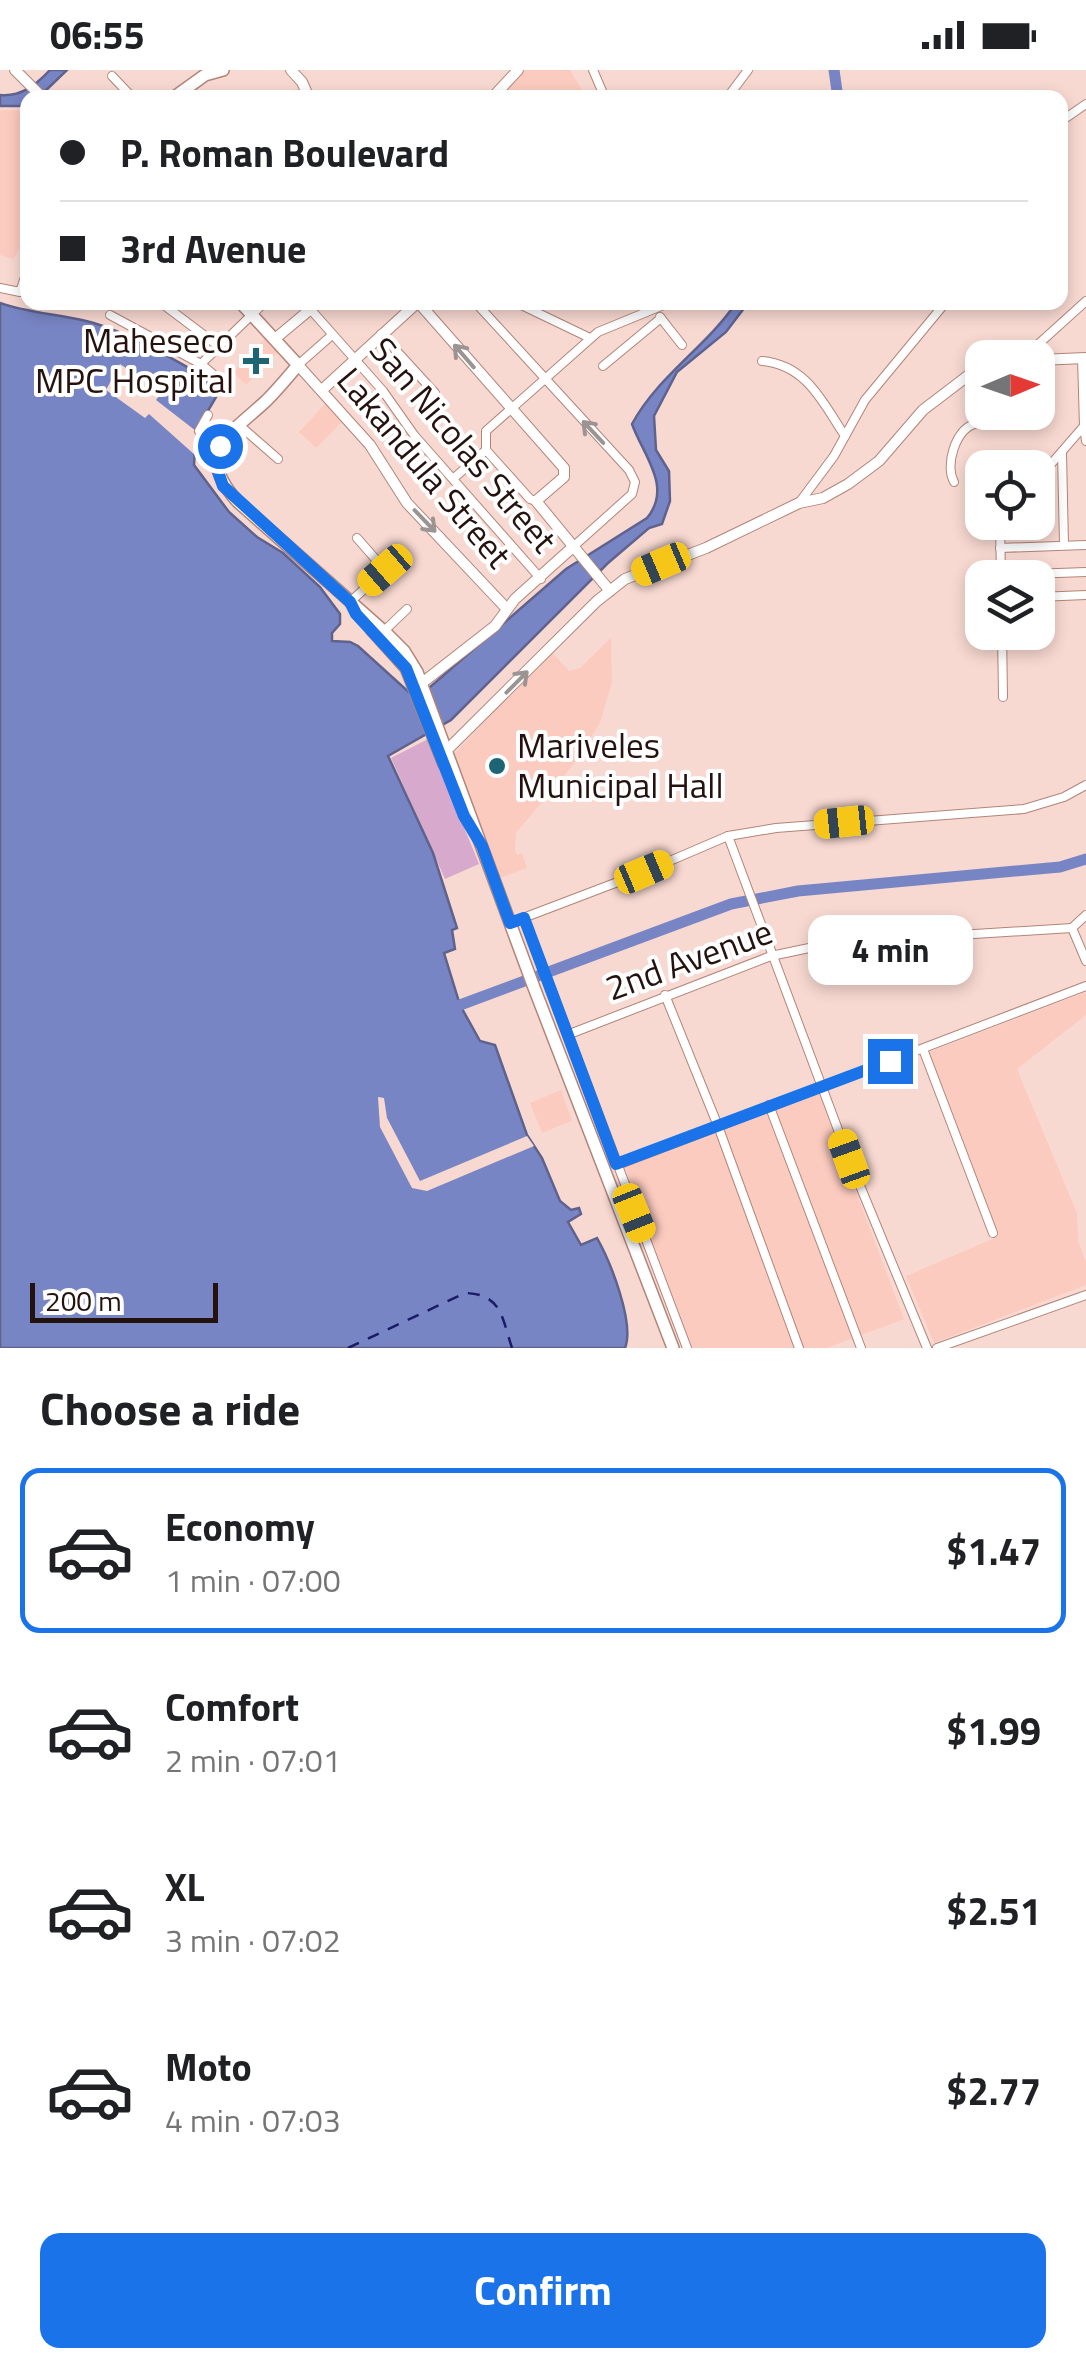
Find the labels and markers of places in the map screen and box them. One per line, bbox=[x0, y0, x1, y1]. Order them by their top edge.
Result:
place label: Maheseco MPC Hospital bbox=[35, 313, 234, 407]
marker: Maheseco MPC Hospital bbox=[243, 348, 269, 374]
place label: Mariveles Municipal Hall bbox=[517, 718, 723, 812]
marker: Mariveles Municipal Hall bbox=[486, 755, 508, 777]

